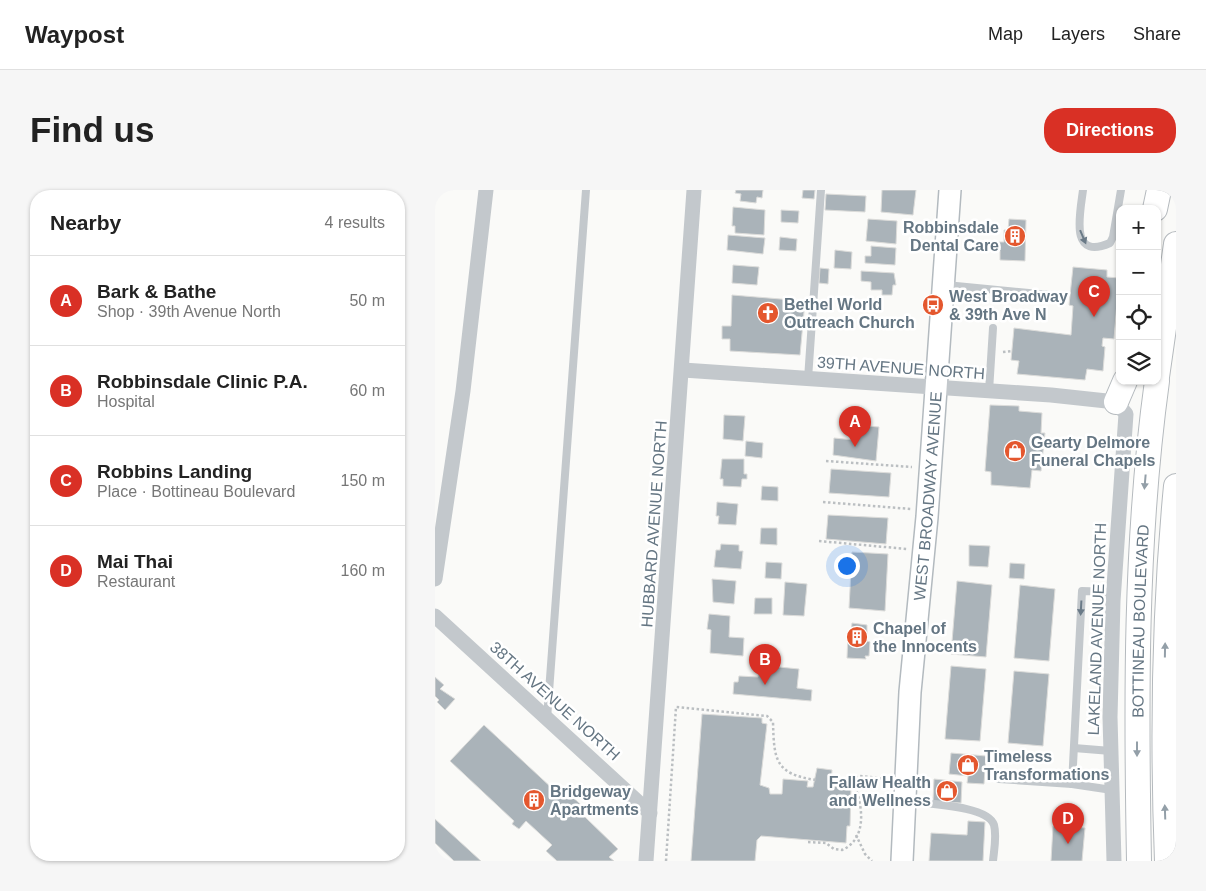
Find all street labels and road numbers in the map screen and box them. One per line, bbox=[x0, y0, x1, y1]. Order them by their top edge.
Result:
street label: 39TH AVENUE NORTH bbox=[816, 354, 986, 382]
street label: WEST BROADWAY AVENUE bbox=[910, 391, 944, 601]
street label: HUBBARD AVENUE NORTH bbox=[638, 420, 670, 628]
street label: LAKELAND AVENUE NORTH bbox=[1085, 522, 1109, 736]
street label: BOTTINEAU BOULEVARD bbox=[1129, 524, 1151, 718]
street label: 38TH AVENUE NORTH bbox=[487, 638, 623, 764]

